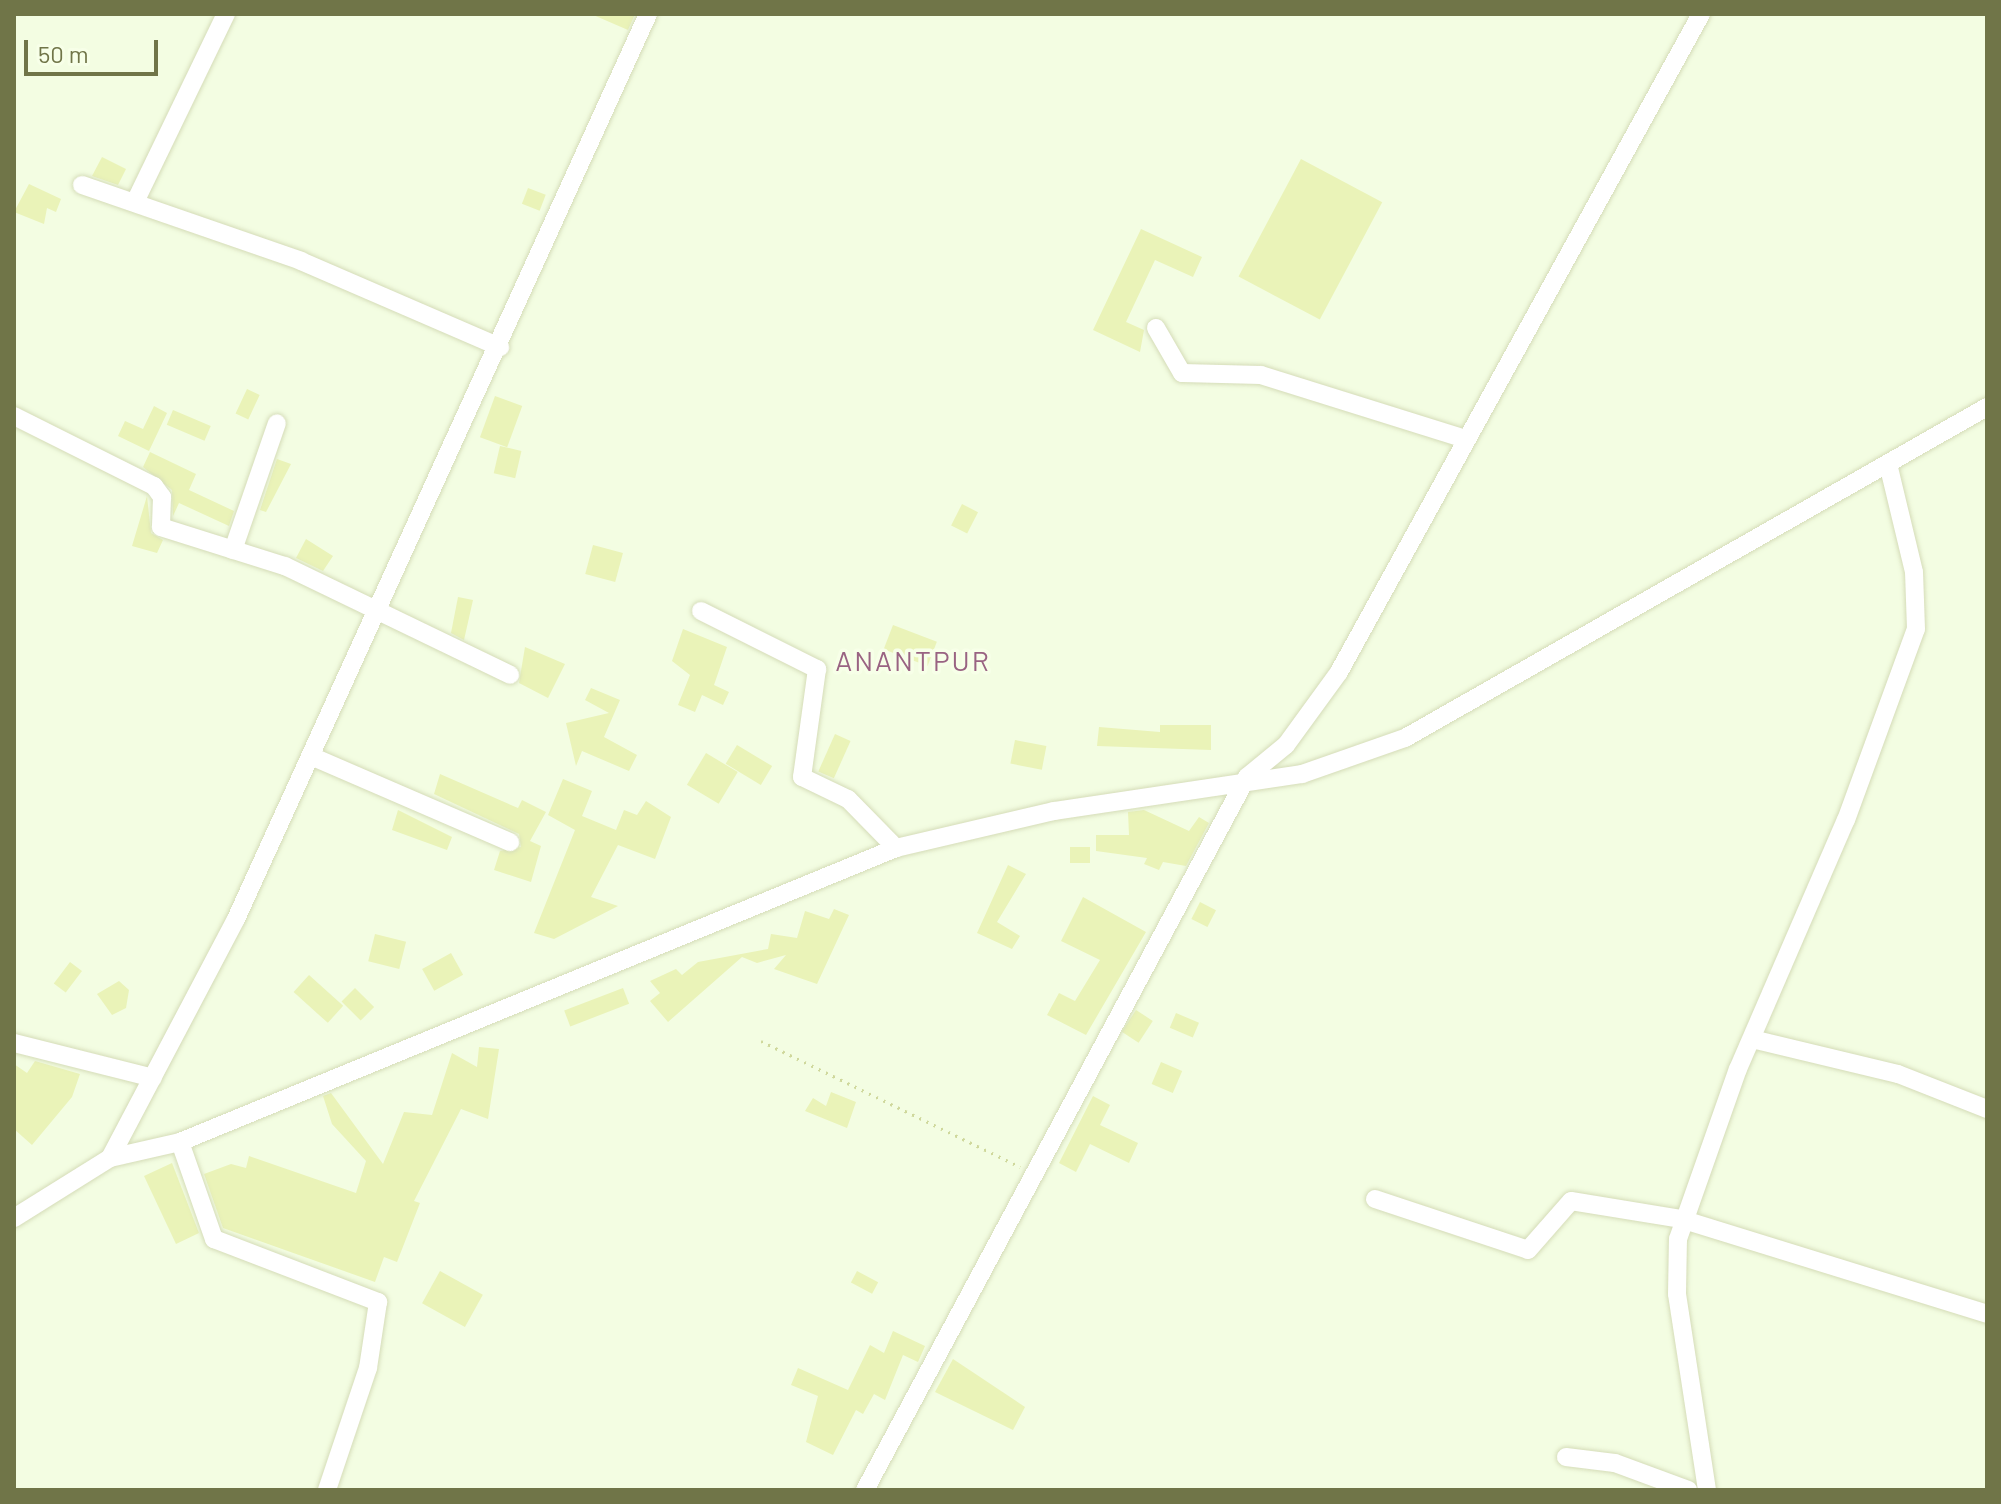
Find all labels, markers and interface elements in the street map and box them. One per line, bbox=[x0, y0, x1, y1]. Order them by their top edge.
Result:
scale bar bbox=[28, 24, 162, 74]
text: 50 m bbox=[38, 39, 89, 68]
district label: ANANTPUR bbox=[835, 643, 991, 677]

